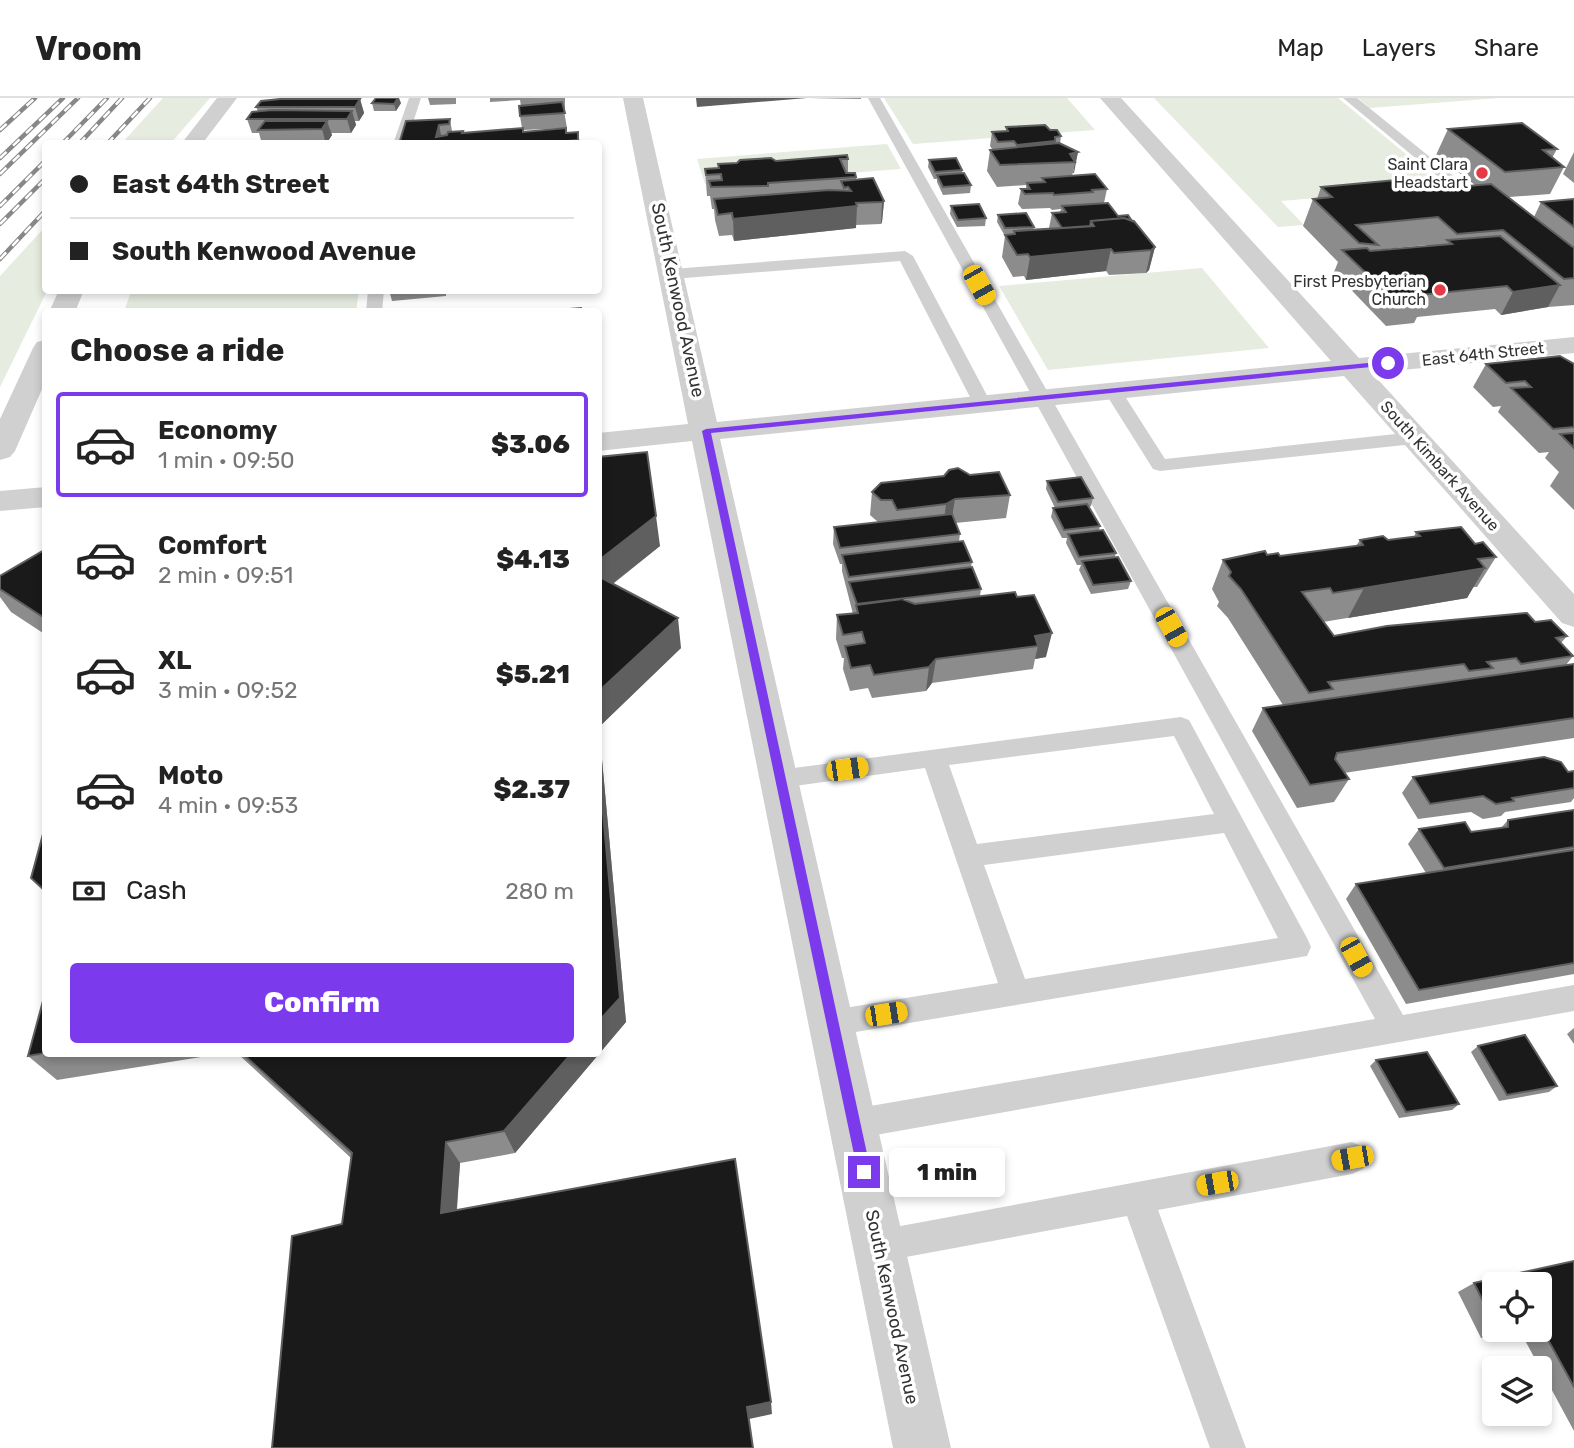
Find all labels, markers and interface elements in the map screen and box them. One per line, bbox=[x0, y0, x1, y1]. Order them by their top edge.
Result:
text: Vroom bbox=[35, 29, 142, 68]
text: Map bbox=[1277, 34, 1324, 62]
text: Layers bbox=[1362, 34, 1436, 62]
text: Share bbox=[1474, 34, 1539, 62]
place label: Saint Clara Headstart bbox=[1387, 155, 1468, 192]
marker: Saint Clara Headstart bbox=[1474, 165, 1490, 181]
text: East 64th Street bbox=[112, 169, 329, 200]
street label: South Kenwood Avenue bbox=[647, 201, 709, 399]
text: South Kenwood Avenue bbox=[112, 236, 416, 267]
car bbox=[960, 262, 999, 308]
place label: First Presbyterian Church bbox=[1293, 272, 1426, 309]
marker: First Presbyterian Church bbox=[1432, 282, 1448, 298]
text: Choose a ride bbox=[70, 331, 284, 369]
street label: East 64th Street bbox=[1421, 338, 1545, 370]
route start bbox=[1372, 347, 1404, 379]
street label: South Kimbark Avenue bbox=[1377, 397, 1503, 535]
icon: car bbox=[74, 413, 137, 476]
text: Economy bbox=[158, 415, 277, 446]
text: $3.06 bbox=[491, 429, 570, 460]
text: 1 min · 09:50 bbox=[158, 446, 295, 474]
icon: car bbox=[74, 528, 137, 591]
text: Comfort bbox=[158, 530, 267, 561]
text: $4.13 bbox=[496, 544, 570, 575]
text: 2 min · 09:51 bbox=[158, 561, 293, 589]
car bbox=[1152, 604, 1191, 650]
icon: car bbox=[74, 643, 137, 706]
text: XL bbox=[158, 645, 191, 676]
text: $5.21 bbox=[496, 659, 570, 690]
text: 3 min · 09:52 bbox=[158, 676, 298, 704]
car bbox=[825, 756, 870, 782]
icon: car bbox=[74, 758, 137, 821]
text: Moto bbox=[158, 760, 223, 791]
text: $2.37 bbox=[493, 774, 570, 805]
text: 4 min · 09:53 bbox=[158, 791, 298, 819]
icon: cash bbox=[70, 872, 108, 910]
text: Cash bbox=[126, 875, 187, 906]
text: 280 m bbox=[505, 877, 574, 905]
car bbox=[1337, 934, 1376, 980]
button: Confirm bbox=[70, 963, 574, 1043]
car bbox=[864, 1000, 909, 1028]
car bbox=[1330, 1144, 1375, 1172]
callout: 1 min bbox=[888, 1148, 1004, 1196]
route end bbox=[848, 1156, 880, 1188]
text: 1 min bbox=[917, 1158, 977, 1186]
car bbox=[1195, 1169, 1240, 1197]
street label: South Kenwood Avenue bbox=[861, 1208, 923, 1406]
map controls bbox=[1482, 1272, 1552, 1426]
button: locate bbox=[1482, 1272, 1552, 1342]
button: layers bbox=[1482, 1356, 1552, 1426]

